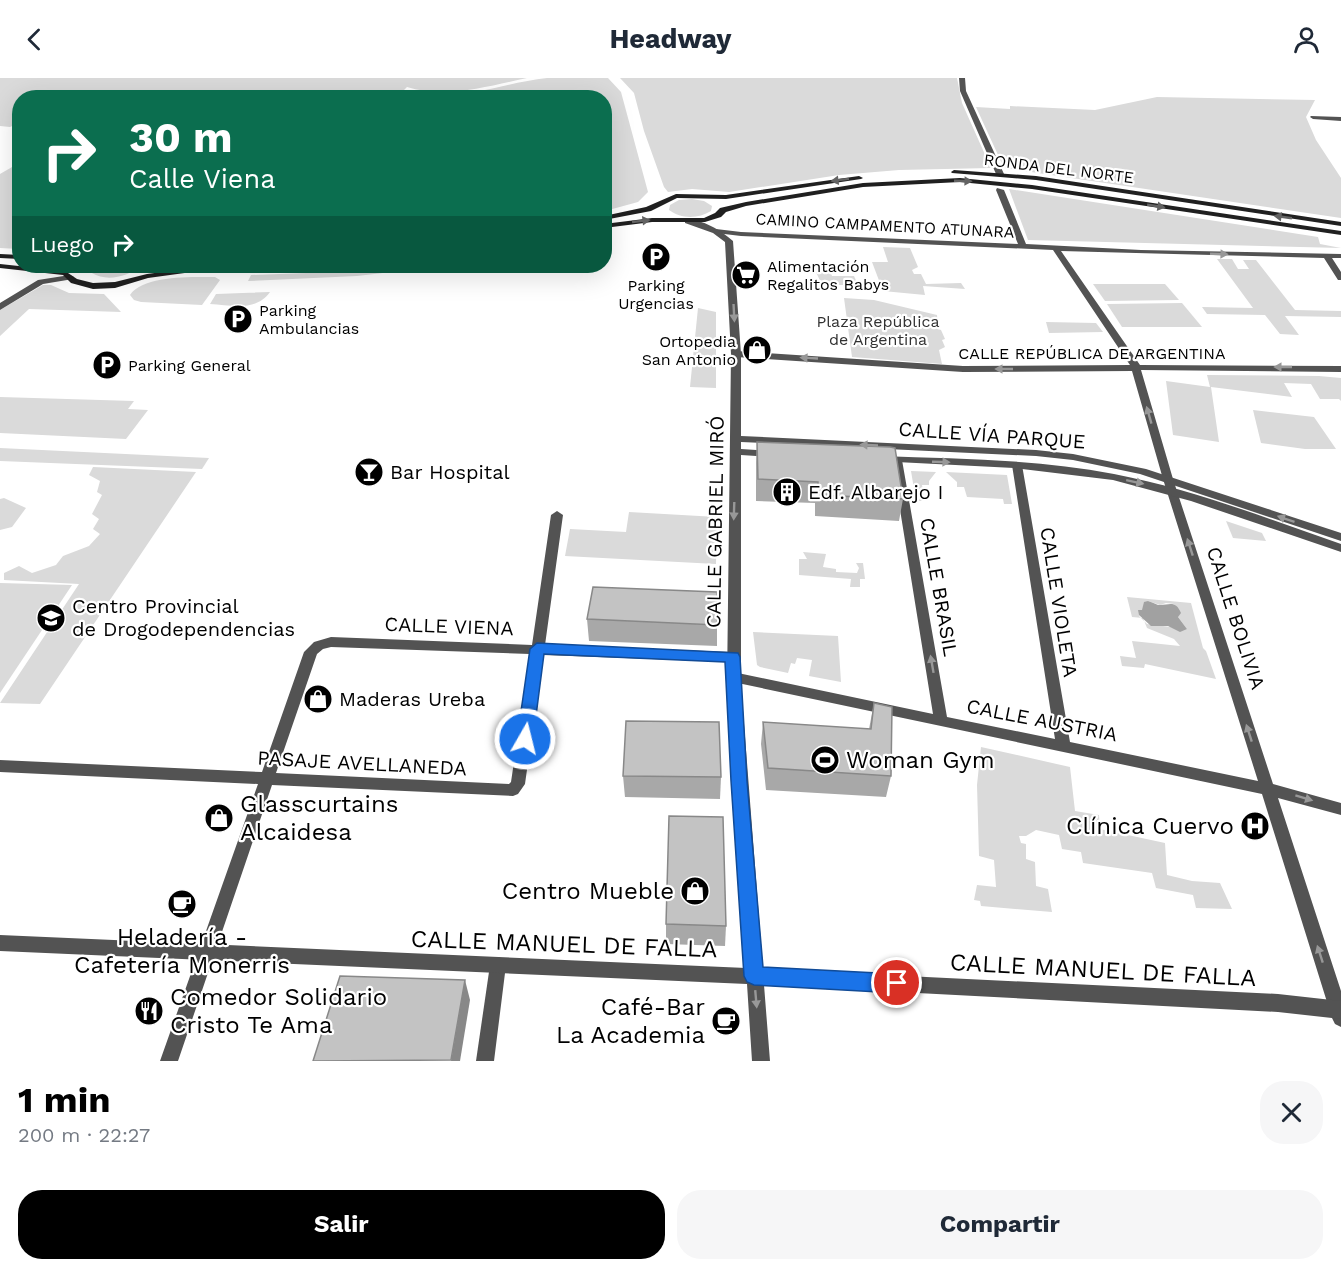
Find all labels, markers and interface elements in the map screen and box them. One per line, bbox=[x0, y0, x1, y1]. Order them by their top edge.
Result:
icon: back bbox=[18, 23, 51, 56]
text: Headway bbox=[609, 23, 732, 55]
icon: person bbox=[1290, 23, 1323, 56]
text: 30 m bbox=[129, 113, 233, 162]
icon: right bbox=[30, 114, 108, 192]
street label: RONDA DEL NORTE bbox=[983, 150, 1135, 187]
text: Calle Viena bbox=[129, 163, 275, 195]
one-way arrow bbox=[830, 175, 849, 185]
one-way arrow bbox=[954, 176, 973, 185]
one-way arrow bbox=[1147, 202, 1166, 211]
street label: CAMINO CAMPAMENTO ATUNARA bbox=[755, 209, 1015, 242]
one-way arrow bbox=[1273, 212, 1292, 221]
one-way arrow bbox=[631, 216, 650, 226]
icon: right bbox=[106, 228, 139, 261]
text: Luego bbox=[30, 232, 94, 257]
parking icon: Parking Urgencias bbox=[640, 241, 672, 273]
one-way arrow bbox=[1209, 249, 1228, 258]
place label: Alimentación Regalitos Babys bbox=[767, 257, 889, 294]
supermarket icon: Alimentación Regalitos Babys bbox=[730, 259, 762, 291]
place label: Parking Urgencias bbox=[618, 276, 694, 313]
place label: Parking Ambulancias bbox=[259, 301, 359, 338]
parking icon: Parking Ambulancias bbox=[222, 303, 254, 335]
one-way arrow bbox=[729, 304, 738, 323]
park label: Plaza República de Argentina bbox=[816, 312, 940, 349]
place label: Ortopedia San Antonio bbox=[642, 332, 736, 369]
shop icon: Ortopedia San Antonio bbox=[741, 334, 773, 366]
street label: CALLE REPÚBLICA DE ARGENTINA bbox=[958, 344, 1226, 363]
parking icon: Parking General bbox=[91, 349, 123, 381]
one-way arrow bbox=[800, 354, 819, 363]
place label: Parking General bbox=[128, 356, 251, 375]
one-way arrow bbox=[1273, 362, 1292, 372]
one-way arrow bbox=[994, 365, 1013, 374]
one-way arrow bbox=[1144, 406, 1154, 424]
street label: CALLE GABRIEL MIRÓ bbox=[701, 416, 729, 628]
street label: CALLE VÍA PARQUE bbox=[898, 416, 1086, 454]
one-way arrow bbox=[860, 441, 879, 450]
bar icon: Bar Hospital bbox=[353, 456, 385, 488]
one-way arrow bbox=[932, 457, 951, 466]
place label: Bar Hospital bbox=[390, 460, 510, 484]
building icon: Edf. Albarejo I bbox=[771, 476, 803, 508]
one-way arrow bbox=[1126, 478, 1145, 487]
place label: Edf. Albarejo I bbox=[808, 480, 943, 504]
one-way arrow bbox=[729, 501, 739, 520]
one-way arrow bbox=[1276, 513, 1294, 523]
street label: CALLE BRASIL bbox=[915, 516, 963, 658]
street label: CALLE VIOLETA bbox=[1035, 525, 1083, 679]
one-way arrow bbox=[1185, 538, 1194, 556]
street label: CALLE BOLIVIA bbox=[1202, 544, 1270, 692]
place label: Centro Provincial de Drogodependencias bbox=[72, 594, 295, 641]
school or university icon: Centro Provincial de Drogodependencias bbox=[35, 602, 67, 634]
street label: CALLE VIENA bbox=[384, 612, 514, 640]
one-way arrow bbox=[927, 654, 936, 673]
shop icon: Maderas Ureba bbox=[302, 683, 334, 715]
place label: Maderas Ureba bbox=[339, 687, 485, 711]
street label: CALLE AUSTRIA bbox=[964, 694, 1120, 746]
position arrow bbox=[493, 707, 557, 771]
one-way arrow bbox=[1244, 724, 1254, 742]
sports icon: Woman Gym bbox=[809, 744, 841, 776]
street label: PASAJE AVELLANEDA bbox=[257, 746, 467, 780]
place label: Woman Gym bbox=[846, 746, 995, 774]
place label: Glasscurtains Alcaidesa bbox=[240, 790, 398, 846]
one-way arrow bbox=[1295, 794, 1313, 803]
shop icon: Glasscurtains Alcaidesa bbox=[203, 802, 235, 834]
hospital icon: Clínica Cuervo bbox=[1239, 810, 1271, 842]
place label: Clínica Cuervo bbox=[1066, 812, 1234, 840]
shop icon: Centro Mueble bbox=[679, 875, 711, 907]
place label: Centro Mueble bbox=[502, 877, 674, 905]
cafe icon: Heladería - Cafetería Monerris bbox=[166, 888, 198, 920]
place label: Heladería - Cafetería Monerris bbox=[74, 923, 290, 979]
street label: CALLE MANUEL DE FALLA bbox=[410, 925, 718, 963]
one-way arrow bbox=[1315, 945, 1325, 963]
street label: CALLE MANUEL DE FALLA bbox=[949, 948, 1257, 992]
pin bbox=[871, 957, 922, 1008]
icon: arrive bbox=[880, 966, 913, 999]
place label: Comedor Solidario Cristo Te Ama bbox=[170, 983, 387, 1039]
one-way arrow bbox=[751, 990, 761, 1009]
place label: Café-Bar La Academia bbox=[556, 993, 705, 1049]
restaurant icon: Comedor Solidario Cristo Te Ama bbox=[133, 995, 165, 1027]
cafe icon: Café-Bar La Academia bbox=[710, 1005, 742, 1037]
text: 1 min bbox=[18, 1079, 110, 1121]
button: close bbox=[1260, 1081, 1323, 1144]
text: 200 m · 22:27 bbox=[18, 1123, 150, 1147]
button: Salir bbox=[18, 1190, 665, 1259]
button: Compartir bbox=[677, 1190, 1323, 1259]

